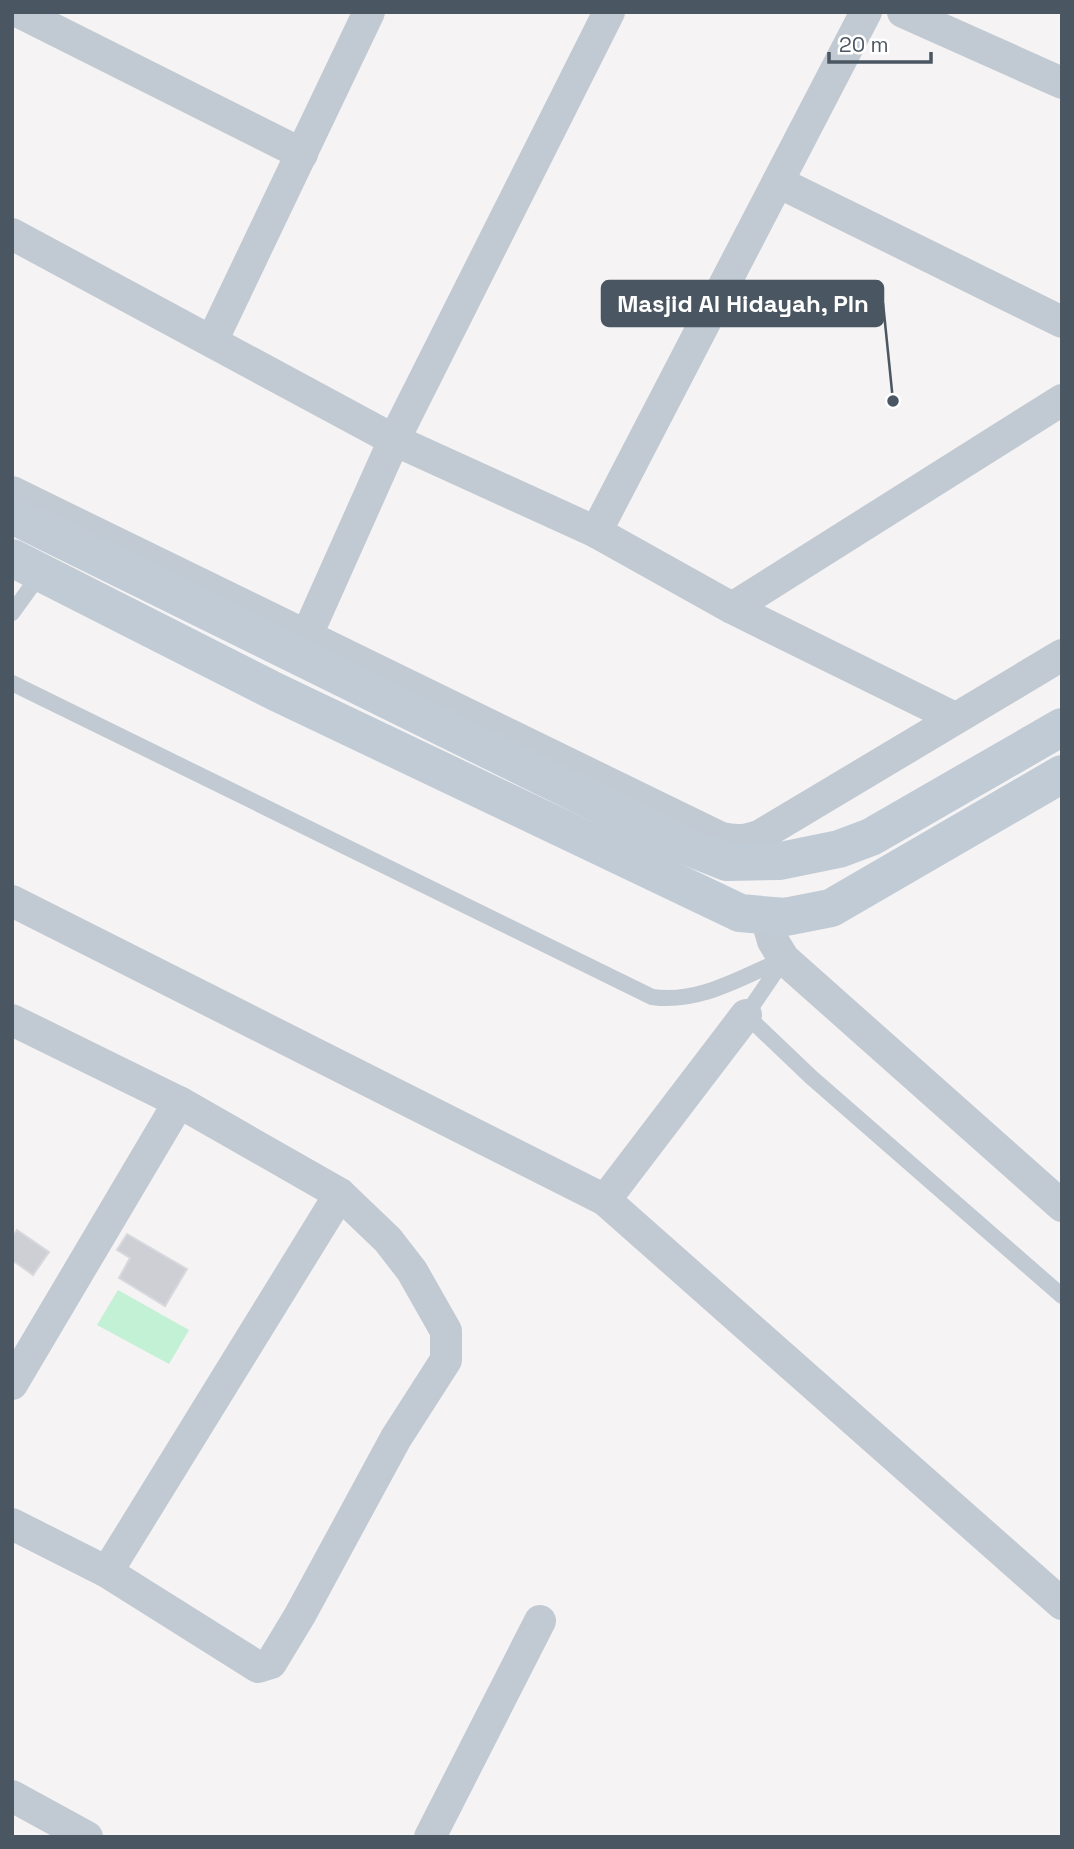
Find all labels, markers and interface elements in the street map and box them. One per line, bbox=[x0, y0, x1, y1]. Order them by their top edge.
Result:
scale bar bbox=[829, 21, 930, 65]
text: 20 m bbox=[839, 31, 889, 58]
callout: Masjid Al Hidayah, Pln bbox=[602, 281, 883, 326]
text: Masjid Al Hidayah, Pln bbox=[617, 288, 869, 319]

